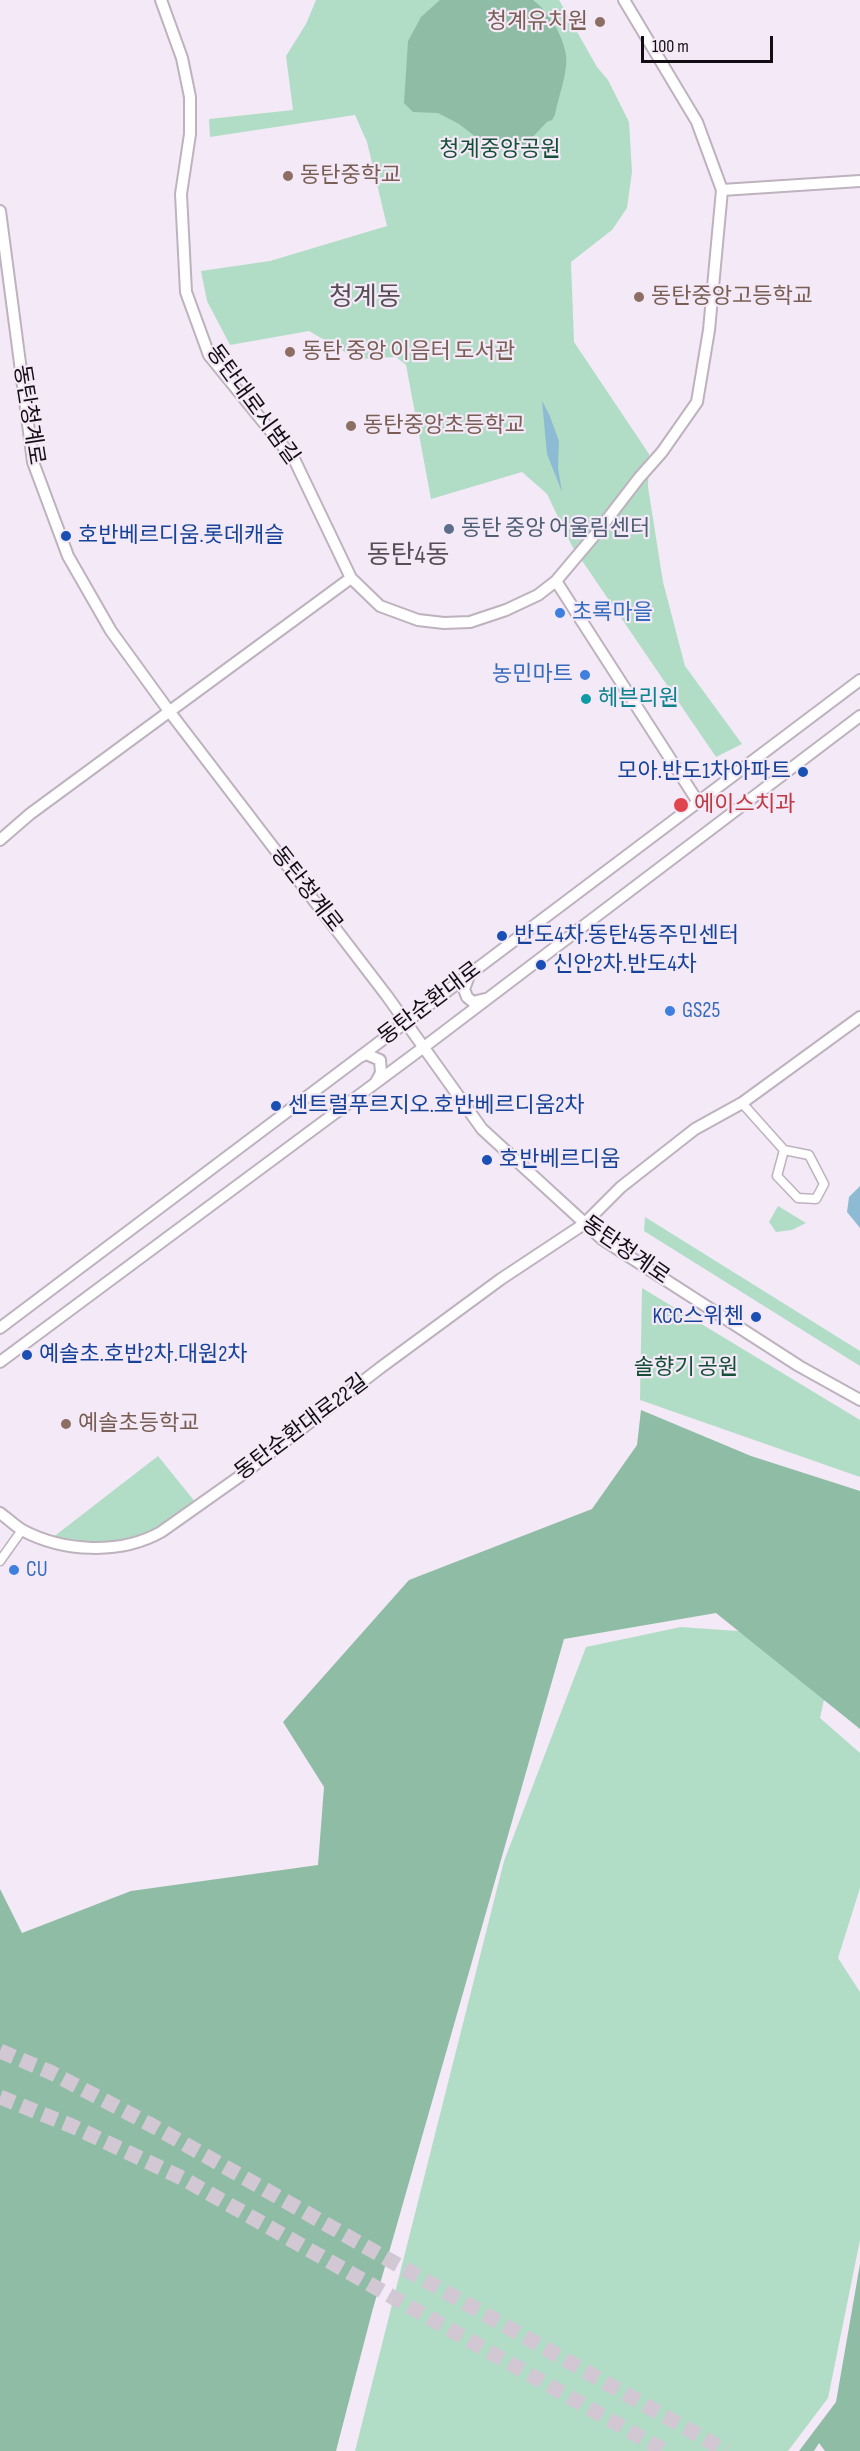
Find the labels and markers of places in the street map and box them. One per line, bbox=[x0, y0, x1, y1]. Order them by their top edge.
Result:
place label: 청계유치원 bbox=[487, 9, 588, 35]
marker: 청계유치원 bbox=[593, 15, 607, 29]
place label: 동탄중학교 bbox=[300, 163, 401, 189]
marker: 동탄중학교 bbox=[281, 169, 295, 183]
place label: 동탄중앙고등학교 bbox=[651, 284, 813, 310]
marker: 동탄중앙고등학교 bbox=[632, 290, 646, 304]
place label: 동탄 중앙 이음터 도서관 bbox=[302, 339, 515, 365]
marker: 동탄 중앙 이음터 도서관 bbox=[283, 345, 297, 359]
place label: 동탄중앙초등학교 bbox=[363, 413, 525, 439]
marker: 동탄중앙초등학교 bbox=[344, 419, 358, 433]
place label: 동탄 중앙 어울림센터 bbox=[461, 516, 650, 542]
marker: 동탄 중앙 어울림센터 bbox=[442, 522, 456, 536]
place label: 호반베르디움.롯데캐슬 bbox=[78, 523, 285, 549]
marker: 호반베르디움.롯데캐슬 bbox=[59, 529, 73, 543]
place label: 초록마을 bbox=[572, 600, 653, 626]
marker: 초록마을 bbox=[553, 606, 567, 620]
place label: 농민마트 bbox=[492, 662, 573, 688]
marker: 농민마트 bbox=[578, 668, 592, 682]
place label: 헤븐리원 bbox=[598, 686, 679, 712]
marker: 헤븐리원 bbox=[579, 692, 593, 706]
place label: 모아.반도1차아파트 bbox=[617, 759, 791, 785]
marker: 모아.반도1차아파트 bbox=[796, 765, 810, 779]
place label: 에이스치과 bbox=[694, 792, 795, 818]
marker: 에이스치과 bbox=[672, 796, 690, 814]
place label: 반도4차.동탄4동주민센터 bbox=[514, 923, 739, 949]
marker: 반도4차.동탄4동주민센터 bbox=[495, 929, 509, 943]
place label: 신안2차.반도4차 bbox=[553, 952, 697, 978]
marker: 신안2차.반도4차 bbox=[534, 958, 548, 972]
place label: GS25 bbox=[682, 998, 720, 1024]
marker: GS25 bbox=[663, 1004, 677, 1018]
place label: 센트럴푸르지오.호반베르디움2차 bbox=[288, 1093, 585, 1119]
marker: 센트럴푸르지오.호반베르디움2차 bbox=[269, 1099, 283, 1113]
place label: 호반베르디움 bbox=[499, 1147, 620, 1173]
marker: 호반베르디움 bbox=[480, 1153, 494, 1167]
place label: KCC스위첸 bbox=[652, 1304, 744, 1330]
marker: KCC스위첸 bbox=[749, 1310, 763, 1324]
place label: 예솔초.호반2차.대원2차 bbox=[39, 1342, 248, 1368]
marker: 예솔초.호반2차.대원2차 bbox=[20, 1348, 34, 1362]
place label: 예솔초등학교 bbox=[78, 1411, 199, 1437]
marker: 예솔초등학교 bbox=[59, 1417, 73, 1431]
place label: CU bbox=[26, 1557, 48, 1583]
marker: CU bbox=[7, 1563, 21, 1577]

